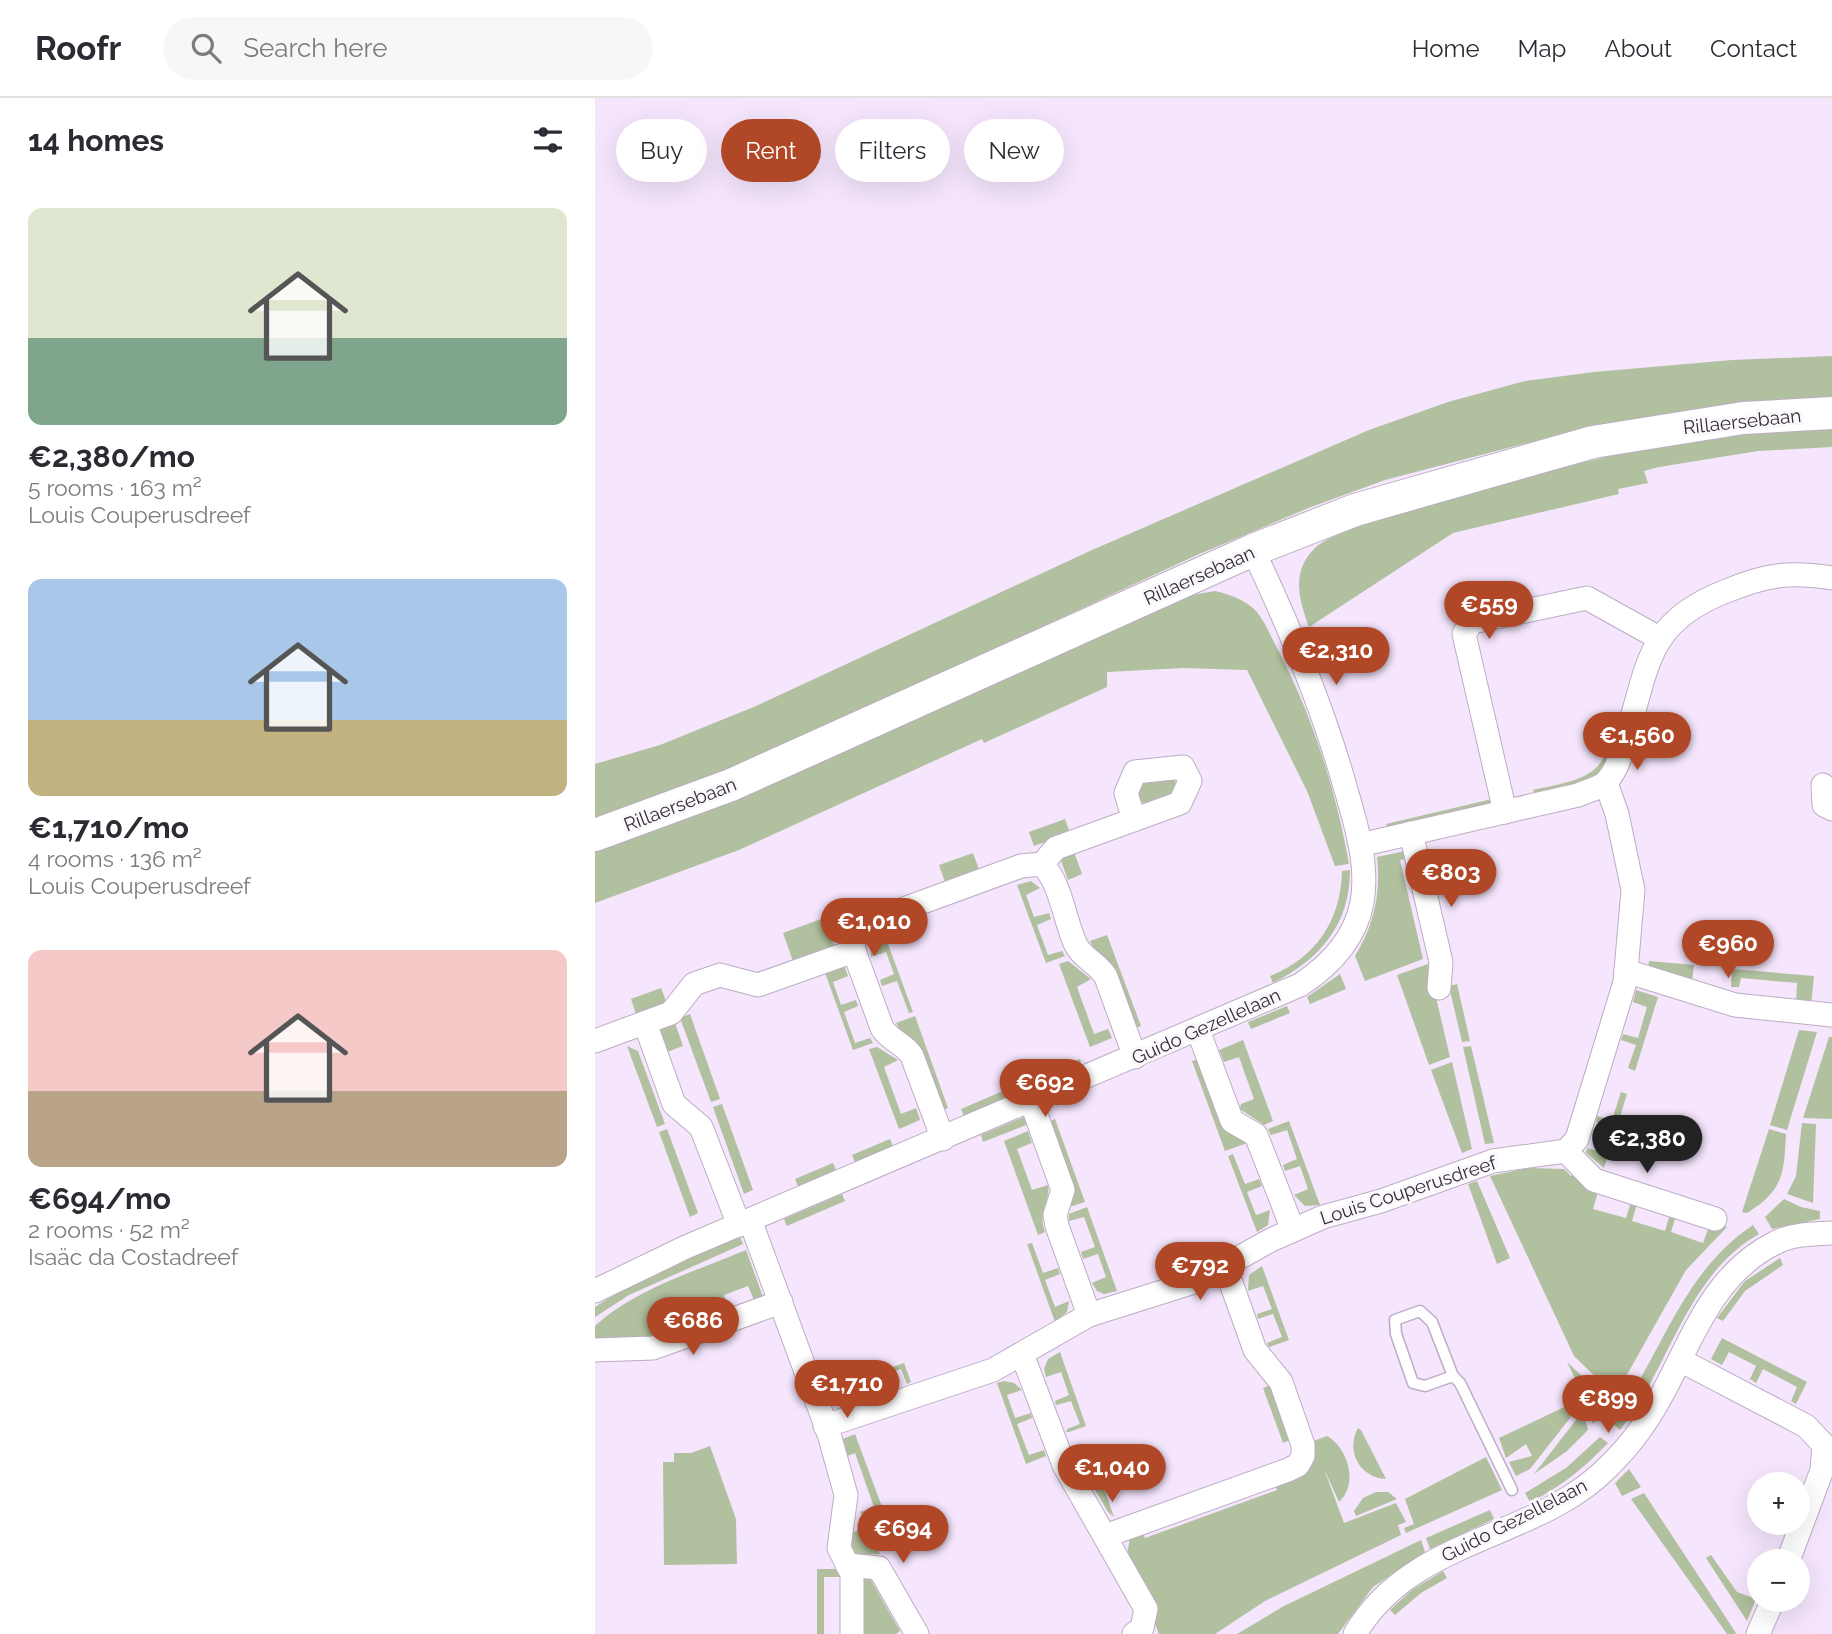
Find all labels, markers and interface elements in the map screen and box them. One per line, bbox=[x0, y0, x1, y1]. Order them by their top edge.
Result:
search box bbox=[163, 17, 653, 80]
text: Roofr bbox=[35, 29, 121, 68]
icon: search bbox=[187, 29, 225, 67]
text: Search here bbox=[243, 33, 388, 63]
text: Home bbox=[1412, 34, 1480, 63]
text: Map bbox=[1518, 34, 1566, 63]
text: About bbox=[1604, 34, 1672, 63]
text: Contact bbox=[1710, 34, 1797, 63]
chip: Buy bbox=[616, 119, 707, 182]
chip: Rent bbox=[721, 119, 821, 182]
chip: Filters bbox=[835, 119, 950, 182]
chip: New bbox=[964, 119, 1064, 182]
icon: filters bbox=[529, 121, 567, 159]
text: 14 homes bbox=[28, 123, 164, 158]
icon: home bbox=[235, 253, 361, 379]
street label: Rillaersebaan bbox=[1682, 404, 1802, 438]
text: €2,380/mo bbox=[28, 439, 195, 474]
text: 5 rooms · 163 m² bbox=[28, 474, 202, 501]
text: Louis Couperusdreef bbox=[28, 501, 251, 528]
street label: Rillaersebaan bbox=[1140, 541, 1258, 609]
pin: €559 bbox=[1448, 582, 1530, 641]
text: €559 bbox=[1460, 590, 1518, 617]
icon: home bbox=[235, 624, 361, 750]
pin: €2,310 bbox=[1279, 628, 1393, 687]
text: €2,310 bbox=[1299, 636, 1373, 663]
pin: €1,560 bbox=[1580, 712, 1694, 772]
text: €1,560 bbox=[1599, 721, 1675, 748]
street label: Rillaersebaan bbox=[621, 772, 739, 836]
text: €1,710/mo bbox=[28, 810, 189, 845]
text: 4 rooms · 136 m² bbox=[28, 845, 202, 872]
pin: €803 bbox=[1410, 850, 1492, 909]
text: €803 bbox=[1421, 858, 1481, 885]
text: Louis Couperusdreef bbox=[28, 872, 251, 899]
pin: €1,010 bbox=[817, 898, 931, 958]
text: €1,010 bbox=[837, 907, 911, 934]
pin: €960 bbox=[1687, 920, 1769, 980]
text: €960 bbox=[1698, 929, 1758, 956]
street label: Guido Gezellelaan bbox=[1128, 983, 1284, 1069]
icon: home bbox=[235, 995, 361, 1121]
pin: €692 bbox=[1004, 1060, 1086, 1119]
text: €692 bbox=[1016, 1068, 1074, 1095]
pin: €2,380 bbox=[1590, 1116, 1704, 1175]
text: €2,380 bbox=[1608, 1124, 1686, 1151]
street label: Louis Couperusdreef bbox=[1317, 1151, 1500, 1229]
text: €694/mo bbox=[28, 1181, 171, 1216]
text: 2 rooms · 52 m² bbox=[28, 1216, 190, 1243]
pin: €792 bbox=[1159, 1242, 1241, 1302]
text: Isaäc da Costadreef bbox=[28, 1243, 238, 1270]
text: €792 bbox=[1171, 1251, 1229, 1278]
pin: €686 bbox=[652, 1298, 734, 1357]
text: €686 bbox=[663, 1306, 723, 1333]
pin: €1,710 bbox=[790, 1360, 904, 1420]
text: €1,710 bbox=[811, 1369, 883, 1396]
pin: €899 bbox=[1567, 1376, 1649, 1435]
text: €899 bbox=[1578, 1384, 1638, 1411]
pin: €1,040 bbox=[1055, 1444, 1169, 1504]
text: €1,040 bbox=[1074, 1453, 1150, 1480]
map controls bbox=[1747, 1472, 1810, 1612]
button: + bbox=[1747, 1472, 1810, 1535]
street label: Guido Gezellelaan bbox=[1438, 1474, 1590, 1566]
pin: €694 bbox=[862, 1506, 944, 1565]
text: €694 bbox=[874, 1514, 933, 1541]
button: − bbox=[1747, 1549, 1810, 1612]

